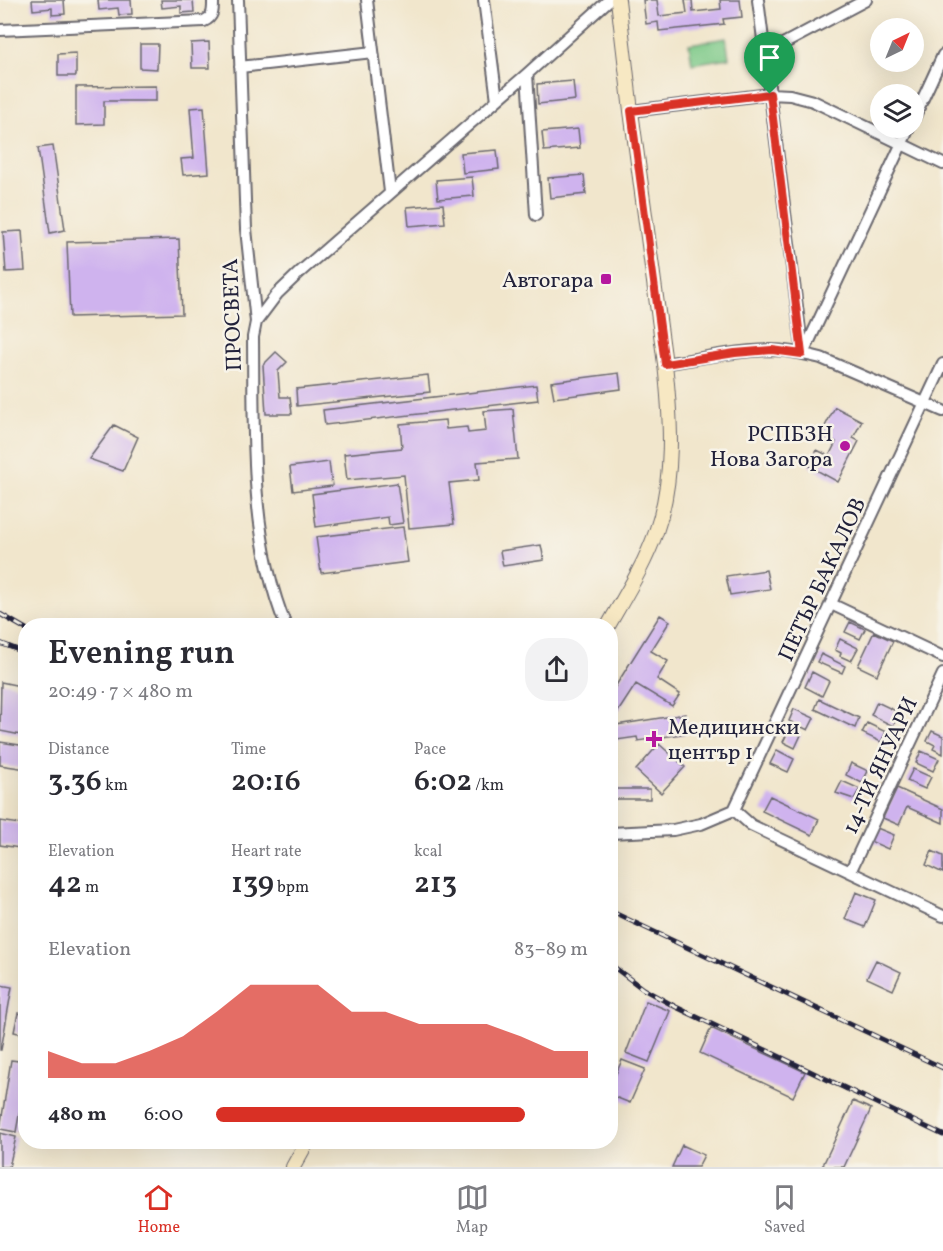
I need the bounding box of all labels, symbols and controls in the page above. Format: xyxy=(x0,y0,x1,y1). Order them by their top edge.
north arrow xyxy=(870,18,924,72)
map controls xyxy=(870,18,924,138)
pin xyxy=(744,32,795,94)
icon: arrive xyxy=(753,41,786,74)
button: layers xyxy=(870,84,924,138)
street label: ПРОСВЕТА xyxy=(216,258,251,372)
place label: Автогара xyxy=(502,266,594,297)
marker: Автогара xyxy=(599,272,613,286)
place label: РСПБЗН Нова Загора xyxy=(710,420,833,476)
marker: РСПБЗН Нова Загора xyxy=(838,439,852,453)
street label: ПЕТЪР БАКАЛОВ xyxy=(772,493,875,667)
text: Evening run xyxy=(48,632,235,678)
button: share xyxy=(525,638,588,701)
text: 20:49 · 7 × 480 m xyxy=(48,678,193,706)
street label: 14-ТИ ЯНУАРИ xyxy=(836,692,927,840)
place label: Медицински център 1 xyxy=(668,713,800,769)
marker: Медицински център 1 xyxy=(645,730,663,748)
text: Distance xyxy=(48,739,109,761)
text: Time xyxy=(231,739,266,761)
text: Pace xyxy=(414,739,446,761)
text: 3.36 xyxy=(48,761,102,803)
text: 20:16 xyxy=(231,761,301,803)
text: 6:02 xyxy=(414,761,472,803)
text: km xyxy=(102,775,128,797)
text: /km xyxy=(472,775,504,797)
text: Elevation xyxy=(48,841,115,863)
text: Heart rate xyxy=(231,841,302,863)
text: kcal xyxy=(414,841,442,863)
text: 42 xyxy=(48,863,82,905)
text: 139 xyxy=(231,863,274,905)
text: 213 xyxy=(414,863,457,905)
text: m xyxy=(82,877,99,899)
text: bpm xyxy=(274,877,309,899)
text: Elevation xyxy=(48,936,131,964)
text: 83–89 m xyxy=(514,936,588,964)
text: 480 m xyxy=(48,1101,107,1129)
text: 6:00 xyxy=(144,1101,183,1129)
tab: Home xyxy=(138,1181,180,1239)
tab: Map xyxy=(456,1181,489,1239)
tab: Saved xyxy=(764,1181,805,1239)

